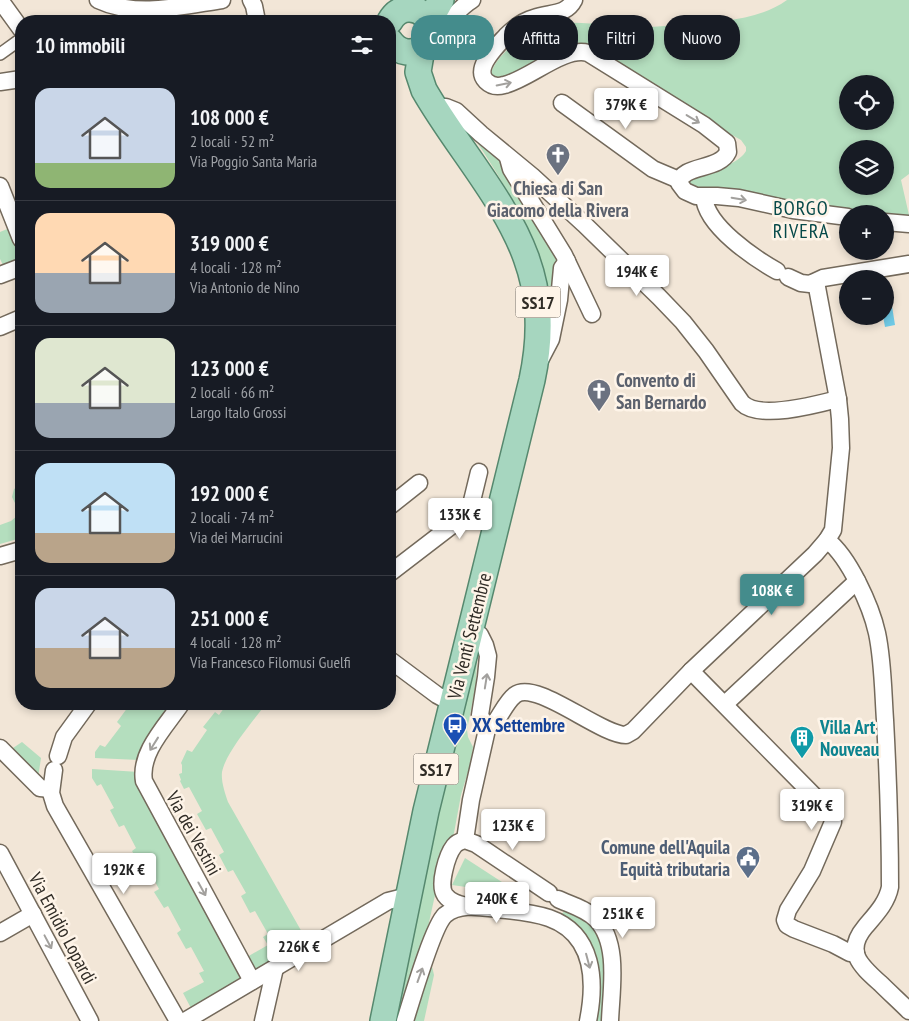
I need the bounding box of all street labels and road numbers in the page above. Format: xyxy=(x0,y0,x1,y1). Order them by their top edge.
road number: SS17 xyxy=(516,286,560,318)
street label: Via Venti Settembre xyxy=(441,570,496,703)
road number: SS17 xyxy=(414,754,458,784)
street label: Via dei Vestini xyxy=(161,786,227,879)
street label: Via Emidio Lopardi xyxy=(23,867,102,988)

